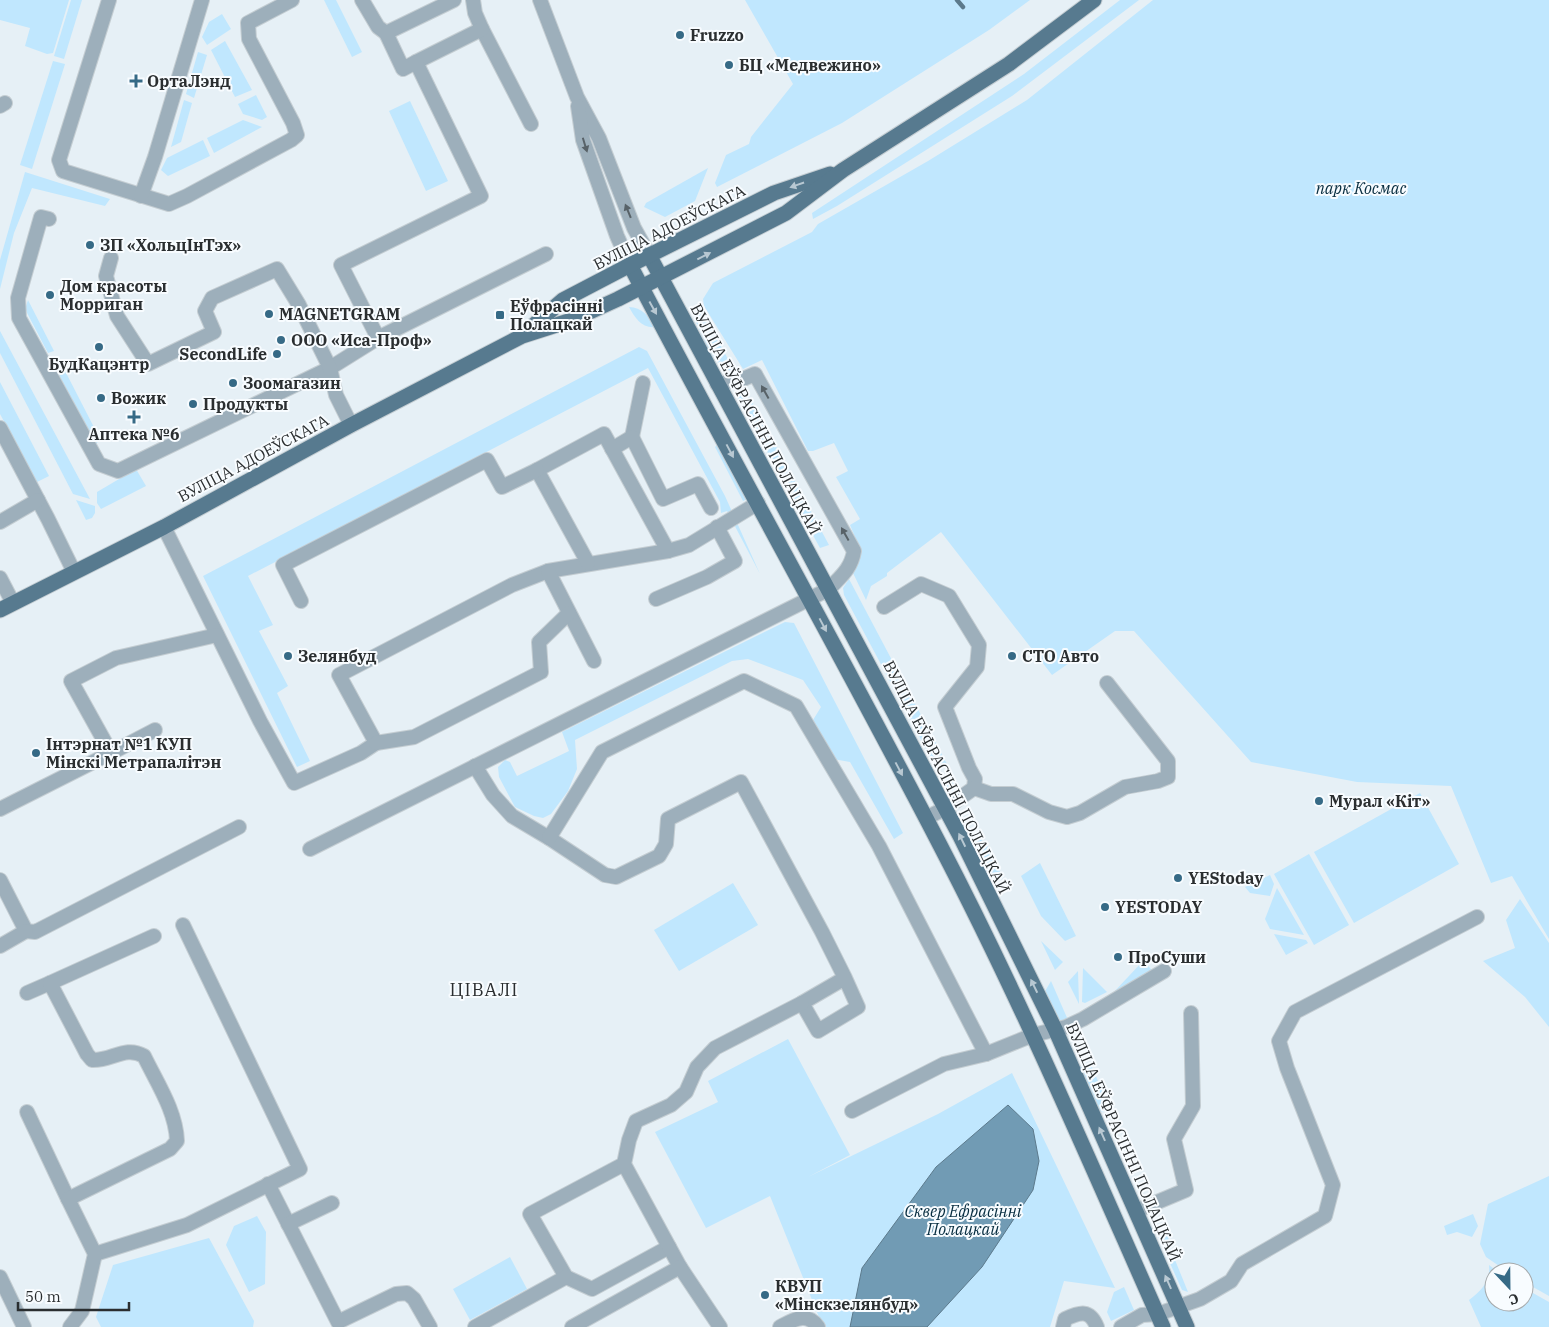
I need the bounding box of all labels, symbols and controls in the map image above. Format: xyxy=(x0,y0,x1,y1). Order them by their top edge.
place label: Fruzzo xyxy=(690,25,744,45)
marker: Fruzzo xyxy=(674,29,686,41)
place label: БЦ «Медвежино» xyxy=(739,55,881,75)
marker: БЦ «Медвежино» xyxy=(723,59,735,71)
place label: ОртаЛэнд xyxy=(147,71,231,91)
marker: ОртаЛэнд xyxy=(129,74,143,88)
one-way arrow xyxy=(581,138,589,153)
park label: парк Космас xyxy=(1316,178,1406,198)
street label: ВУЛІЦА АДОЕЎСКАГА xyxy=(590,180,748,274)
one-way arrow xyxy=(789,181,804,189)
one-way arrow xyxy=(624,204,631,219)
place label: ЗП «ХольцIнТэх» xyxy=(100,235,241,255)
marker: ЗП «ХольцIнТэх» xyxy=(84,239,96,251)
one-way arrow xyxy=(697,251,711,260)
place label: Дом красоты Морриган xyxy=(60,276,167,314)
marker: Дом красоты Морриган xyxy=(44,289,56,301)
place label: Еўфрасінні Полацкай xyxy=(510,296,603,334)
street label: ВУЛІЦА ЕЎФРАСІННІ ПОЛАЦКАЙ xyxy=(686,300,826,538)
one-way arrow xyxy=(649,301,657,315)
place label: MAGNETGRAM xyxy=(279,304,400,324)
marker: MAGNETGRAM xyxy=(263,308,275,320)
marker: Еўфрасінні Полацкай xyxy=(494,309,506,321)
place label: ООО «Иса-Проф» xyxy=(291,330,432,350)
marker: ООО «Иса-Проф» xyxy=(275,334,287,346)
marker: БудКацэнтр xyxy=(93,341,105,353)
place label: SecondLife xyxy=(179,344,267,364)
marker: SecondLife xyxy=(271,348,283,360)
place label: БудКацэнтр xyxy=(49,354,149,374)
place label: Зоомагазин xyxy=(243,373,341,393)
marker: Зоомагазин xyxy=(227,377,239,389)
one-way arrow xyxy=(761,386,770,399)
place label: Вожик xyxy=(111,388,166,408)
marker: Вожик xyxy=(95,392,107,404)
place label: Продукты xyxy=(203,394,288,414)
marker: Продукты xyxy=(187,398,199,410)
street label: ВУЛІЦА АДОЕЎСКАГА xyxy=(174,410,332,506)
marker: Аптека №6 xyxy=(128,411,140,423)
place label: Аптека №6 xyxy=(88,424,180,444)
one-way arrow xyxy=(726,444,734,458)
one-way arrow xyxy=(840,528,849,541)
one-way arrow xyxy=(819,618,827,632)
place label: Зелянбуд xyxy=(298,646,377,666)
place label: СТО Авто xyxy=(1022,646,1099,666)
marker: Зелянбуд xyxy=(282,650,294,662)
marker: СТО Авто xyxy=(1006,650,1018,662)
street label: ВУЛІЦА ЕЎФРАСІННІ ПОЛАЦКАЙ xyxy=(879,657,1015,897)
place label: Інтэрнат №1 КУП Мінскі Метрапалітэн xyxy=(46,734,221,772)
marker: Інтэрнат №1 КУП Мінскі Метрапалітэн xyxy=(30,747,42,759)
one-way arrow xyxy=(895,761,903,776)
place label: Мурал «Кіт» xyxy=(1329,791,1430,811)
marker: Мурал «Кіт» xyxy=(1313,795,1325,807)
one-way arrow xyxy=(958,833,966,848)
place label: YEStoday xyxy=(1188,868,1264,888)
marker: YEStoday xyxy=(1172,872,1184,884)
place label: YESTODAY xyxy=(1115,897,1202,917)
marker: YESTODAY xyxy=(1099,901,1111,913)
place label: ПроСуши xyxy=(1128,947,1206,967)
marker: ПроСуши xyxy=(1112,951,1124,963)
district label: ЦІВАЛІ xyxy=(449,978,519,1001)
one-way arrow xyxy=(1030,979,1038,993)
street label: ВУЛІЦА ЕЎФРАСІННІ ПОЛАЦКАЙ xyxy=(1062,1020,1186,1264)
one-way arrow xyxy=(1097,1127,1105,1141)
park label: Сквер Ефрасінні Полацкай xyxy=(904,1201,1022,1239)
north arrow xyxy=(1484,1262,1534,1312)
one-way arrow xyxy=(1163,1275,1171,1289)
place label: КВУП «Мінскзелянбуд» xyxy=(775,1276,918,1314)
scale bar xyxy=(18,1280,129,1312)
text: 50 m xyxy=(25,1287,61,1306)
marker: КВУП «Мінскзелянбуд» xyxy=(759,1289,771,1301)
text: С xyxy=(1506,1289,1522,1309)

